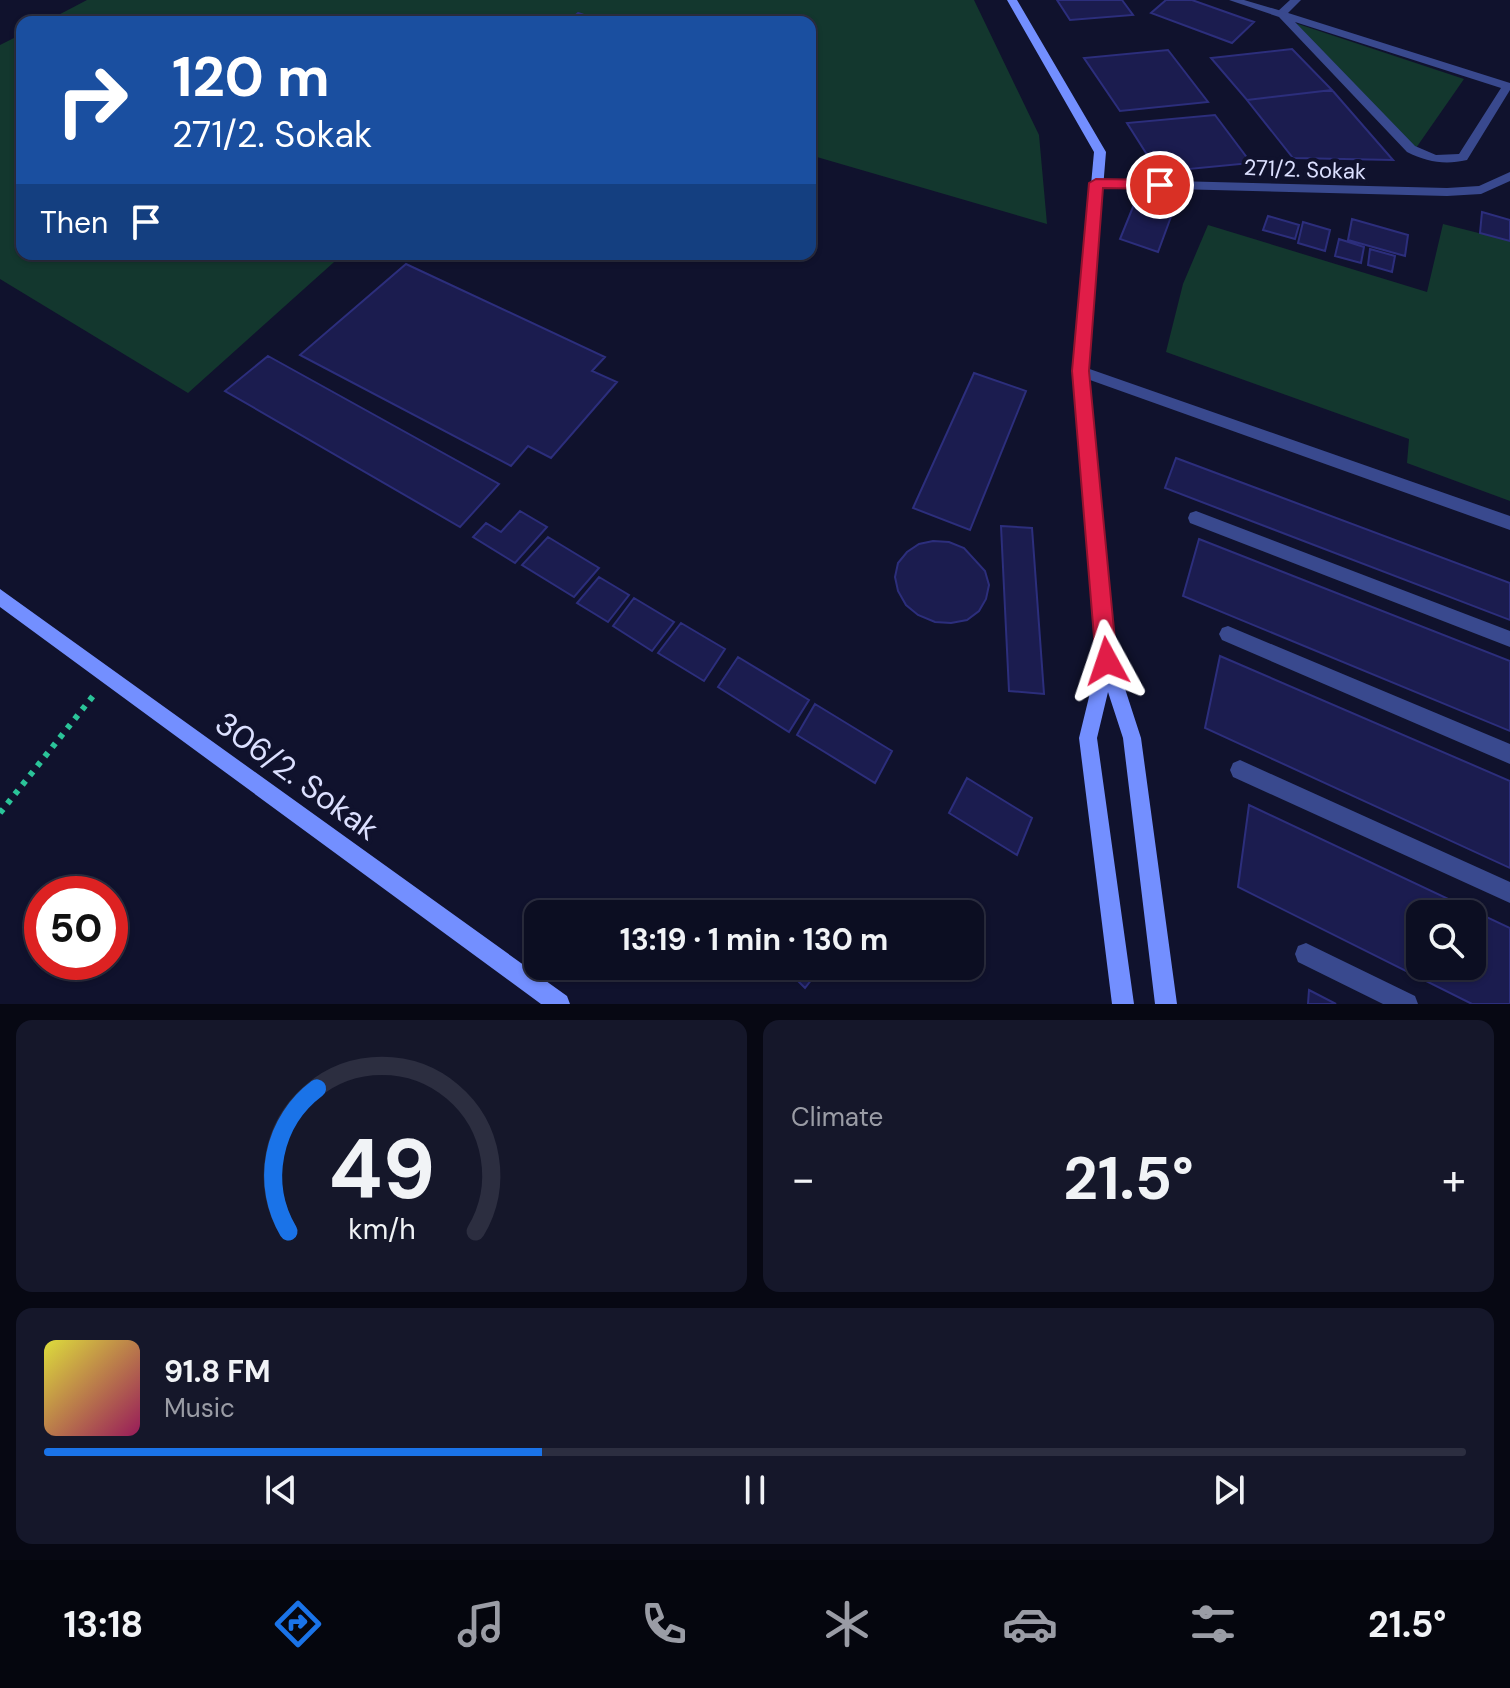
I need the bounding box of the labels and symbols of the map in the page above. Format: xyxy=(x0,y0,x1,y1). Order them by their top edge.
pin xyxy=(1126,151,1194,219)
street label: 271/2. Sokak xyxy=(1243,153,1367,186)
position arrow xyxy=(1065,619,1149,703)
street label: 306/2. Sokak xyxy=(207,702,387,850)
speed limit sign: 50 xyxy=(24,876,128,980)

